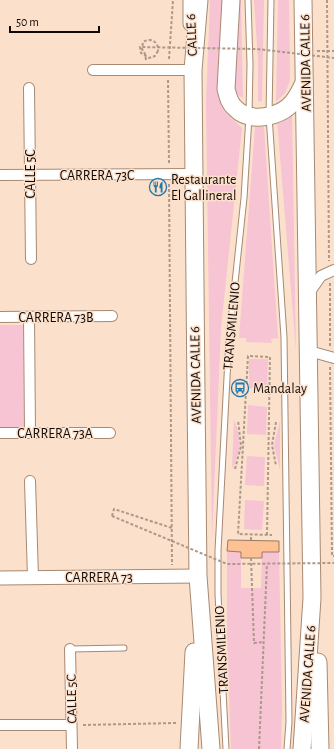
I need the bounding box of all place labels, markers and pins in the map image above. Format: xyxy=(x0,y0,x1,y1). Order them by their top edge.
place label: Restaurante El Gallineral xyxy=(171,173,237,203)
restaurant icon: Restaurante El Gallineral xyxy=(148,177,168,197)
bus stop icon: Mandalay xyxy=(230,378,250,398)
place label: Mandalay xyxy=(253,382,307,396)

